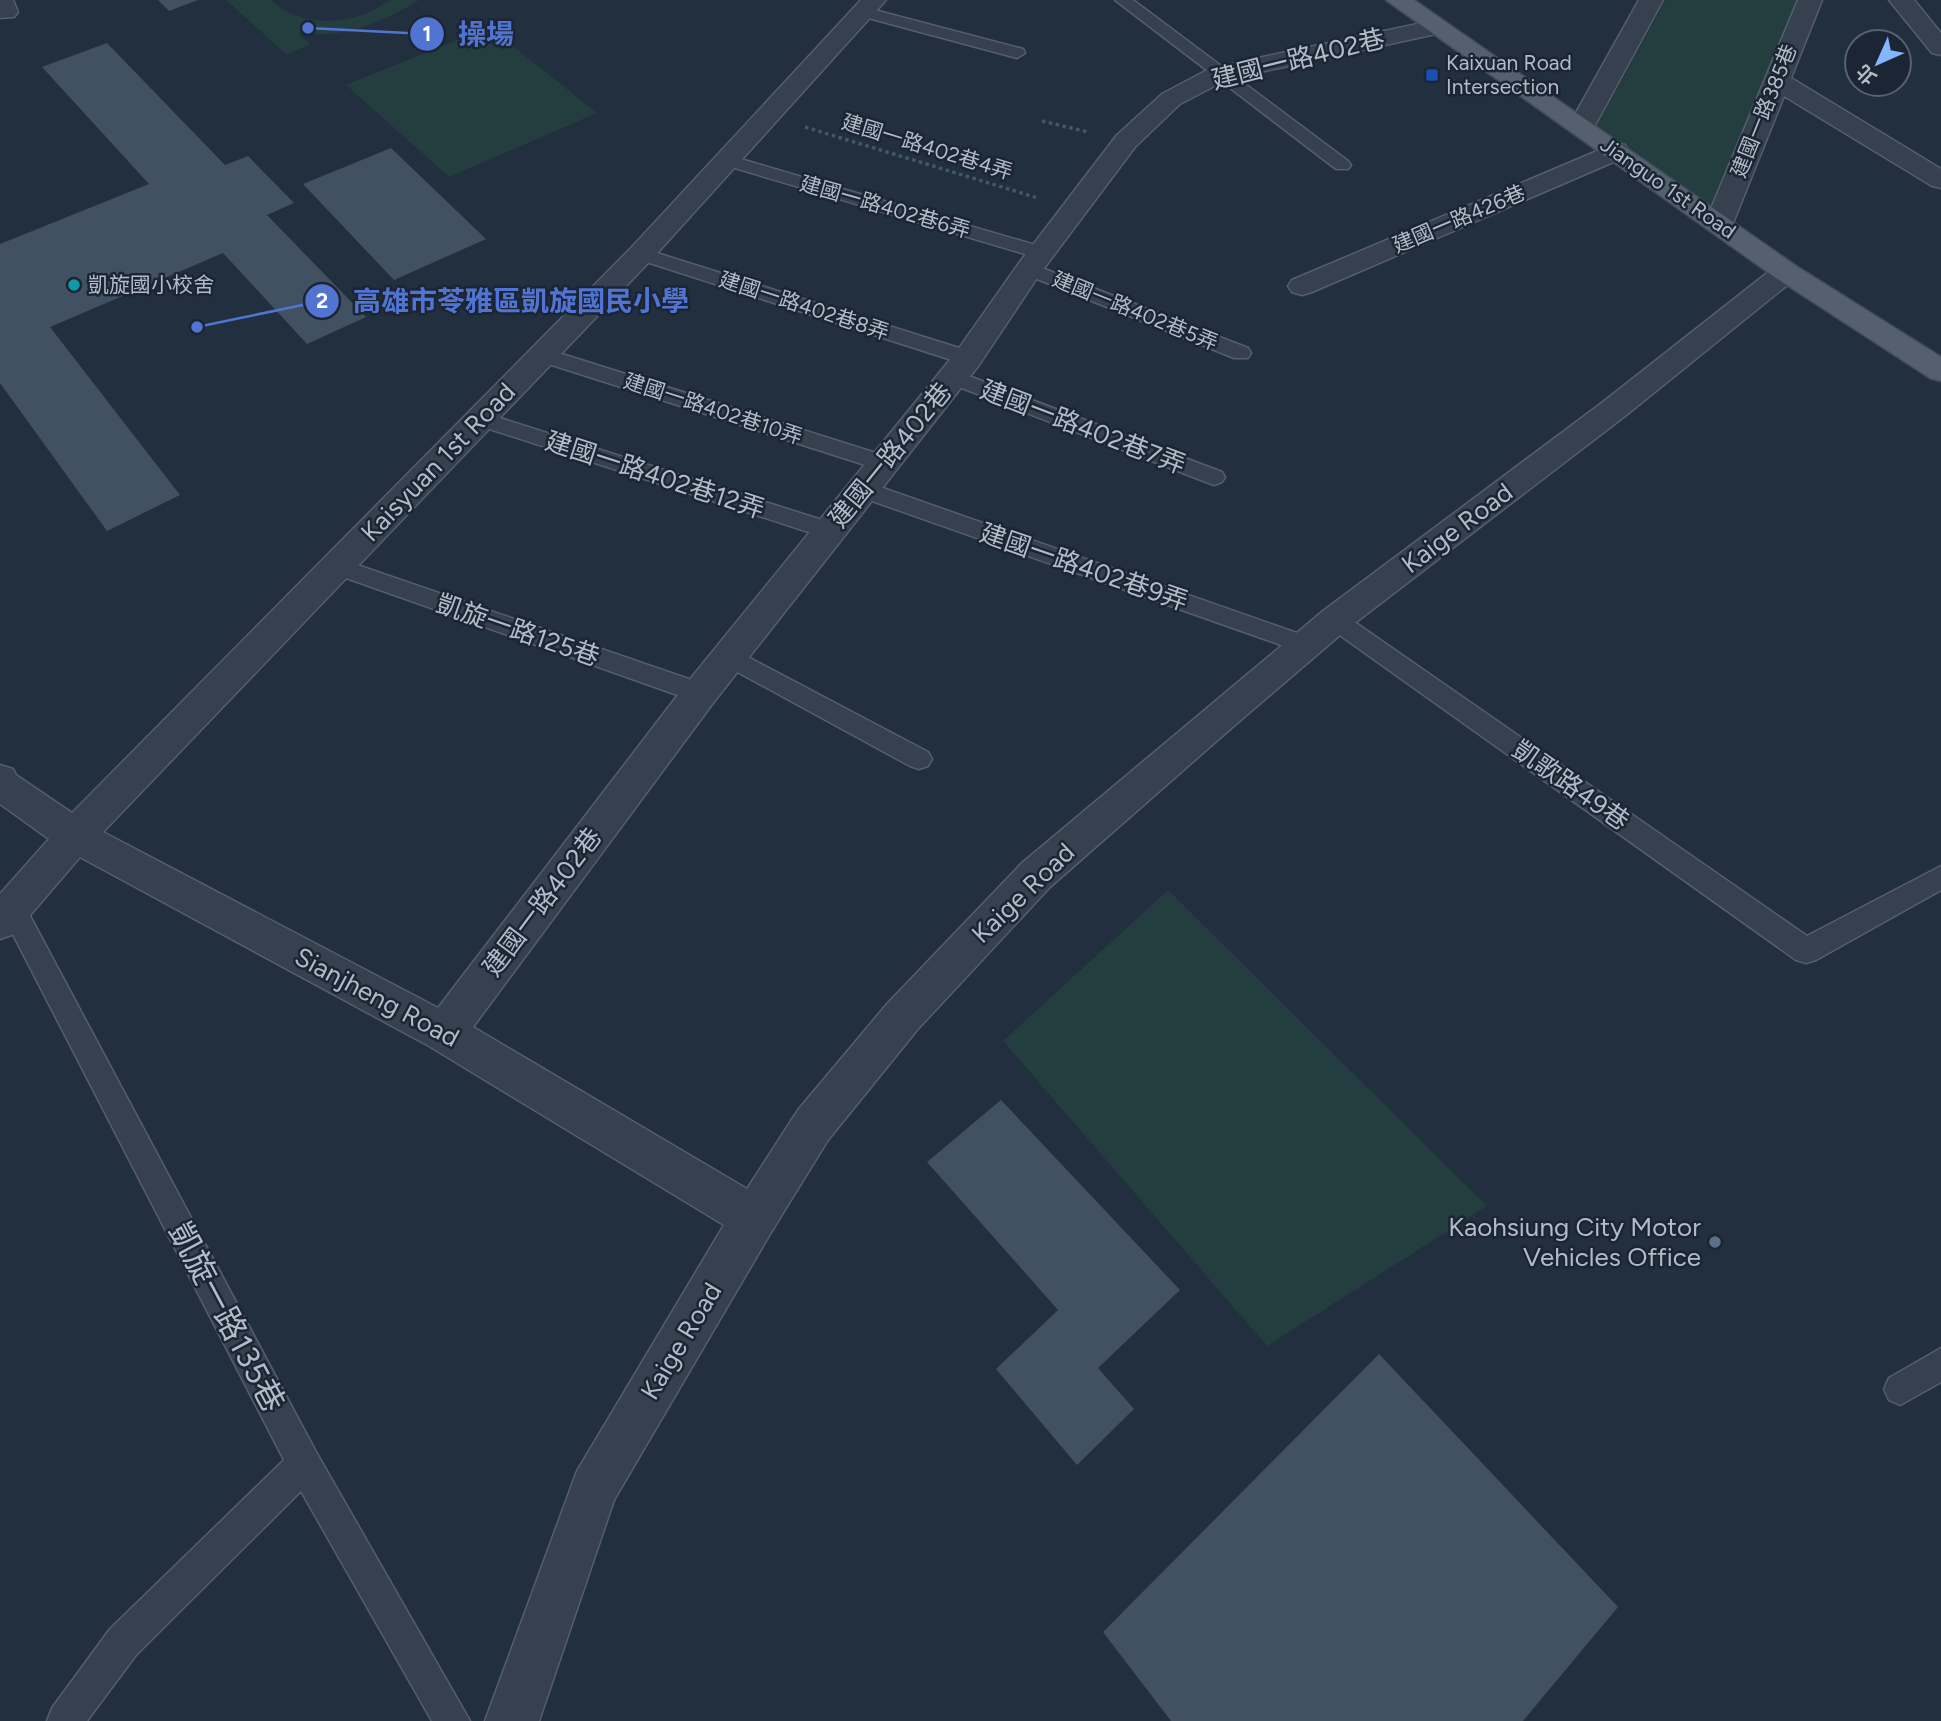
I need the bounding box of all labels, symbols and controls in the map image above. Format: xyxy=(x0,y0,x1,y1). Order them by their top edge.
callout: 操場 xyxy=(409,9,528,58)
text: 操場 xyxy=(458,17,514,51)
text: 1 xyxy=(423,21,431,46)
street label: 建國一路402巷 xyxy=(1208,22,1388,96)
north arrow xyxy=(1843,28,1913,98)
street label: 建國一路385巷 xyxy=(1725,41,1802,181)
place label: Kaixuan Road Intersection xyxy=(1446,50,1572,99)
text: 北 xyxy=(1851,60,1881,90)
marker: Kaixuan Road Intersection xyxy=(1424,67,1440,83)
street label: 建國一路402巷4弄 xyxy=(839,109,1016,184)
street label: Jianguo 1st Road xyxy=(1596,132,1741,244)
street label: 建國一路402巷6弄 xyxy=(797,170,973,243)
street label: 建國一路426巷 xyxy=(1389,179,1529,258)
street label: 建國一路402巷8弄 xyxy=(716,266,892,345)
street label: 建國一路402巷5弄 xyxy=(1049,266,1222,355)
place label: 凱旋國小校舍 xyxy=(88,272,214,297)
marker: 凱旋國小校舍 xyxy=(66,277,82,293)
callout: 高雄市苓雅區凱旋國民小學 xyxy=(304,277,703,326)
text: 高雄市苓雅區凱旋國民小學 xyxy=(353,284,689,318)
text: 2 xyxy=(316,288,328,313)
street label: 建國一路402巷10弄 xyxy=(621,368,806,449)
street label: 建國一路402巷7弄 xyxy=(976,373,1190,481)
street label: Kaisyuan 1st Road xyxy=(354,376,522,548)
street label: 建國一路402巷 xyxy=(822,376,958,534)
street label: 建國一路402巷12弄 xyxy=(541,424,769,526)
street label: Kaige Road xyxy=(1395,476,1519,580)
street label: 建國一路402巷9弄 xyxy=(976,516,1192,618)
street label: 凱旋一路125巷 xyxy=(432,587,604,673)
street label: 凱歌路49巷 xyxy=(1507,733,1635,837)
street label: 建國一路402巷 xyxy=(476,822,608,982)
street label: Kaige Road xyxy=(965,836,1081,950)
street label: Sianjheng Road xyxy=(289,940,465,1054)
place label: Kaohsiung City Motor Vehicles Office xyxy=(1448,1211,1701,1273)
street label: 凱旋一路135巷 xyxy=(161,1216,293,1418)
marker: Kaohsiung City Motor Vehicles Office xyxy=(1707,1234,1723,1250)
street label: Kaige Road xyxy=(634,1277,728,1405)

